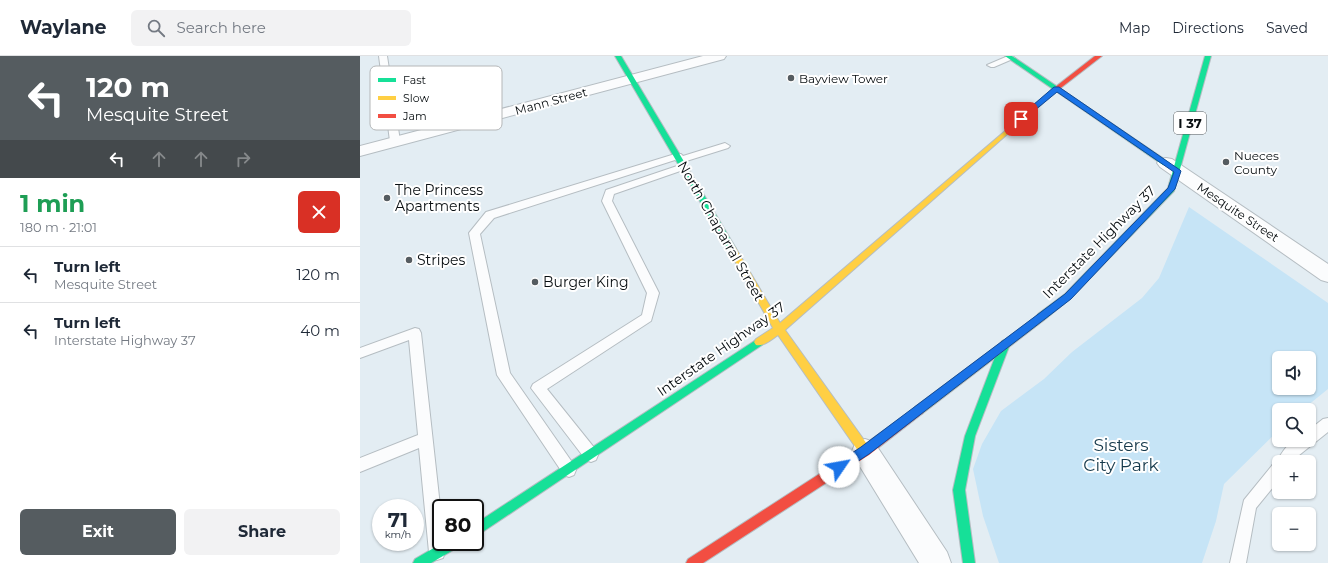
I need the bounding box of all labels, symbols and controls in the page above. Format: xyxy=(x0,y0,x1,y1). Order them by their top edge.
search box xyxy=(131,10,411,46)
text: Waylane xyxy=(20,16,107,39)
icon: search xyxy=(145,17,167,39)
text: Search here xyxy=(177,18,266,37)
text: Map xyxy=(1119,19,1150,37)
text: Directions xyxy=(1172,19,1244,37)
text: Saved xyxy=(1266,19,1308,37)
legend xyxy=(370,66,502,130)
text: 120 m xyxy=(86,70,170,104)
place label: Bayview Tower xyxy=(799,71,888,86)
icon: left xyxy=(20,72,72,124)
text: Fast xyxy=(403,73,427,87)
marker: Bayview Tower xyxy=(786,73,796,83)
street label: Mann Street xyxy=(513,84,589,118)
text: Slow xyxy=(403,91,429,105)
pin xyxy=(1004,102,1038,136)
text: Mesquite Street xyxy=(86,104,229,126)
icon: arrive xyxy=(1010,108,1032,130)
text: Jam xyxy=(402,109,427,123)
road number: I 37 xyxy=(1174,112,1206,134)
icon: left xyxy=(106,148,128,170)
icon: ahead xyxy=(148,148,170,170)
icon: ahead xyxy=(190,148,212,170)
icon: right xyxy=(232,148,254,170)
place label: Nueces County xyxy=(1234,148,1279,177)
marker: Nueces County xyxy=(1221,157,1231,167)
street label: North Chaparral Street xyxy=(674,158,769,304)
street label: Mesquite Street xyxy=(1194,179,1282,245)
place label: The Princess Apartments xyxy=(395,181,483,215)
street label: Interstate Highway 37 xyxy=(1039,182,1159,302)
text: 1 min xyxy=(20,189,85,218)
button: close xyxy=(298,191,340,233)
marker: The Princess Apartments xyxy=(382,193,392,203)
text: 180 m · 21:01 xyxy=(20,219,97,235)
place label: Stripes xyxy=(417,251,466,269)
marker: Stripes xyxy=(404,255,414,265)
text: Turn left xyxy=(54,257,121,276)
icon: left xyxy=(20,264,42,286)
text: 120 m xyxy=(296,265,340,284)
place label: Burger King xyxy=(543,273,629,291)
text: Mesquite Street xyxy=(54,276,157,292)
marker: Burger King xyxy=(530,277,540,287)
street label: Interstate Highway 37 xyxy=(653,298,789,400)
text: Turn left xyxy=(54,313,121,332)
icon: left xyxy=(20,320,42,342)
text: 40 m xyxy=(300,321,340,340)
text: Interstate Highway 37 xyxy=(54,332,196,348)
map controls xyxy=(1272,351,1316,551)
button: sound xyxy=(1272,351,1316,395)
button: search xyxy=(1272,403,1316,447)
park label: Sisters City Park xyxy=(1083,435,1159,475)
position arrow xyxy=(818,446,860,488)
button: + xyxy=(1272,455,1316,499)
speed limit sign: 80 xyxy=(432,499,484,551)
button: − xyxy=(1272,507,1316,551)
text: 71 xyxy=(388,508,408,532)
button: Exit xyxy=(20,509,176,555)
button: Share xyxy=(184,509,340,555)
text: km/h xyxy=(385,528,411,541)

